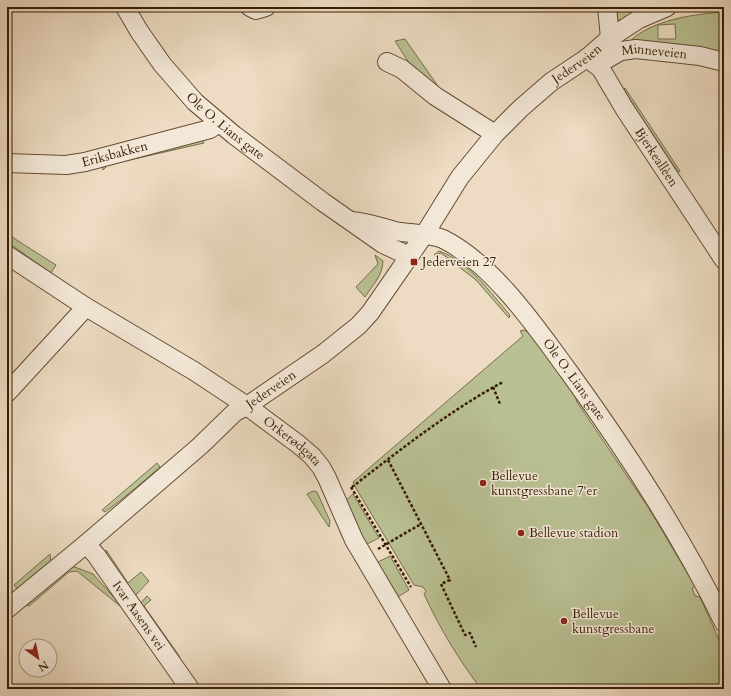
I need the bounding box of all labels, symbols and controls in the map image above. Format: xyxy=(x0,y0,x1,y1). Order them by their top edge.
street label: Jederveien xyxy=(547,40,606,89)
street label: Minneveien xyxy=(620,40,689,64)
street label: Ole O. Lians gate xyxy=(182,89,268,164)
street label: Bjerkeallèen xyxy=(630,124,683,191)
street label: Eriksbakken xyxy=(80,137,150,171)
place label: Jederveien 27 xyxy=(420,253,496,271)
marker: Jederveien 27 xyxy=(409,257,419,267)
street label: Ole O. Lians gate xyxy=(539,335,610,424)
street label: Jederveien xyxy=(241,366,300,414)
street label: Orkerødgata xyxy=(259,412,326,470)
place label: Bellevue kunstgressbane 7'er xyxy=(491,467,597,500)
marker: Bellevue kunstgressbane 7'er xyxy=(478,478,488,488)
place label: Bellevue stadion xyxy=(529,524,619,542)
marker: Bellevue stadion xyxy=(516,528,526,538)
street label: Ivar Aasens vei xyxy=(108,577,170,654)
place label: Bellevue kunstgressbane xyxy=(572,605,655,638)
marker: Bellevue kunstgressbane xyxy=(559,616,569,626)
north arrow xyxy=(18,638,58,678)
text: N xyxy=(35,657,51,675)

